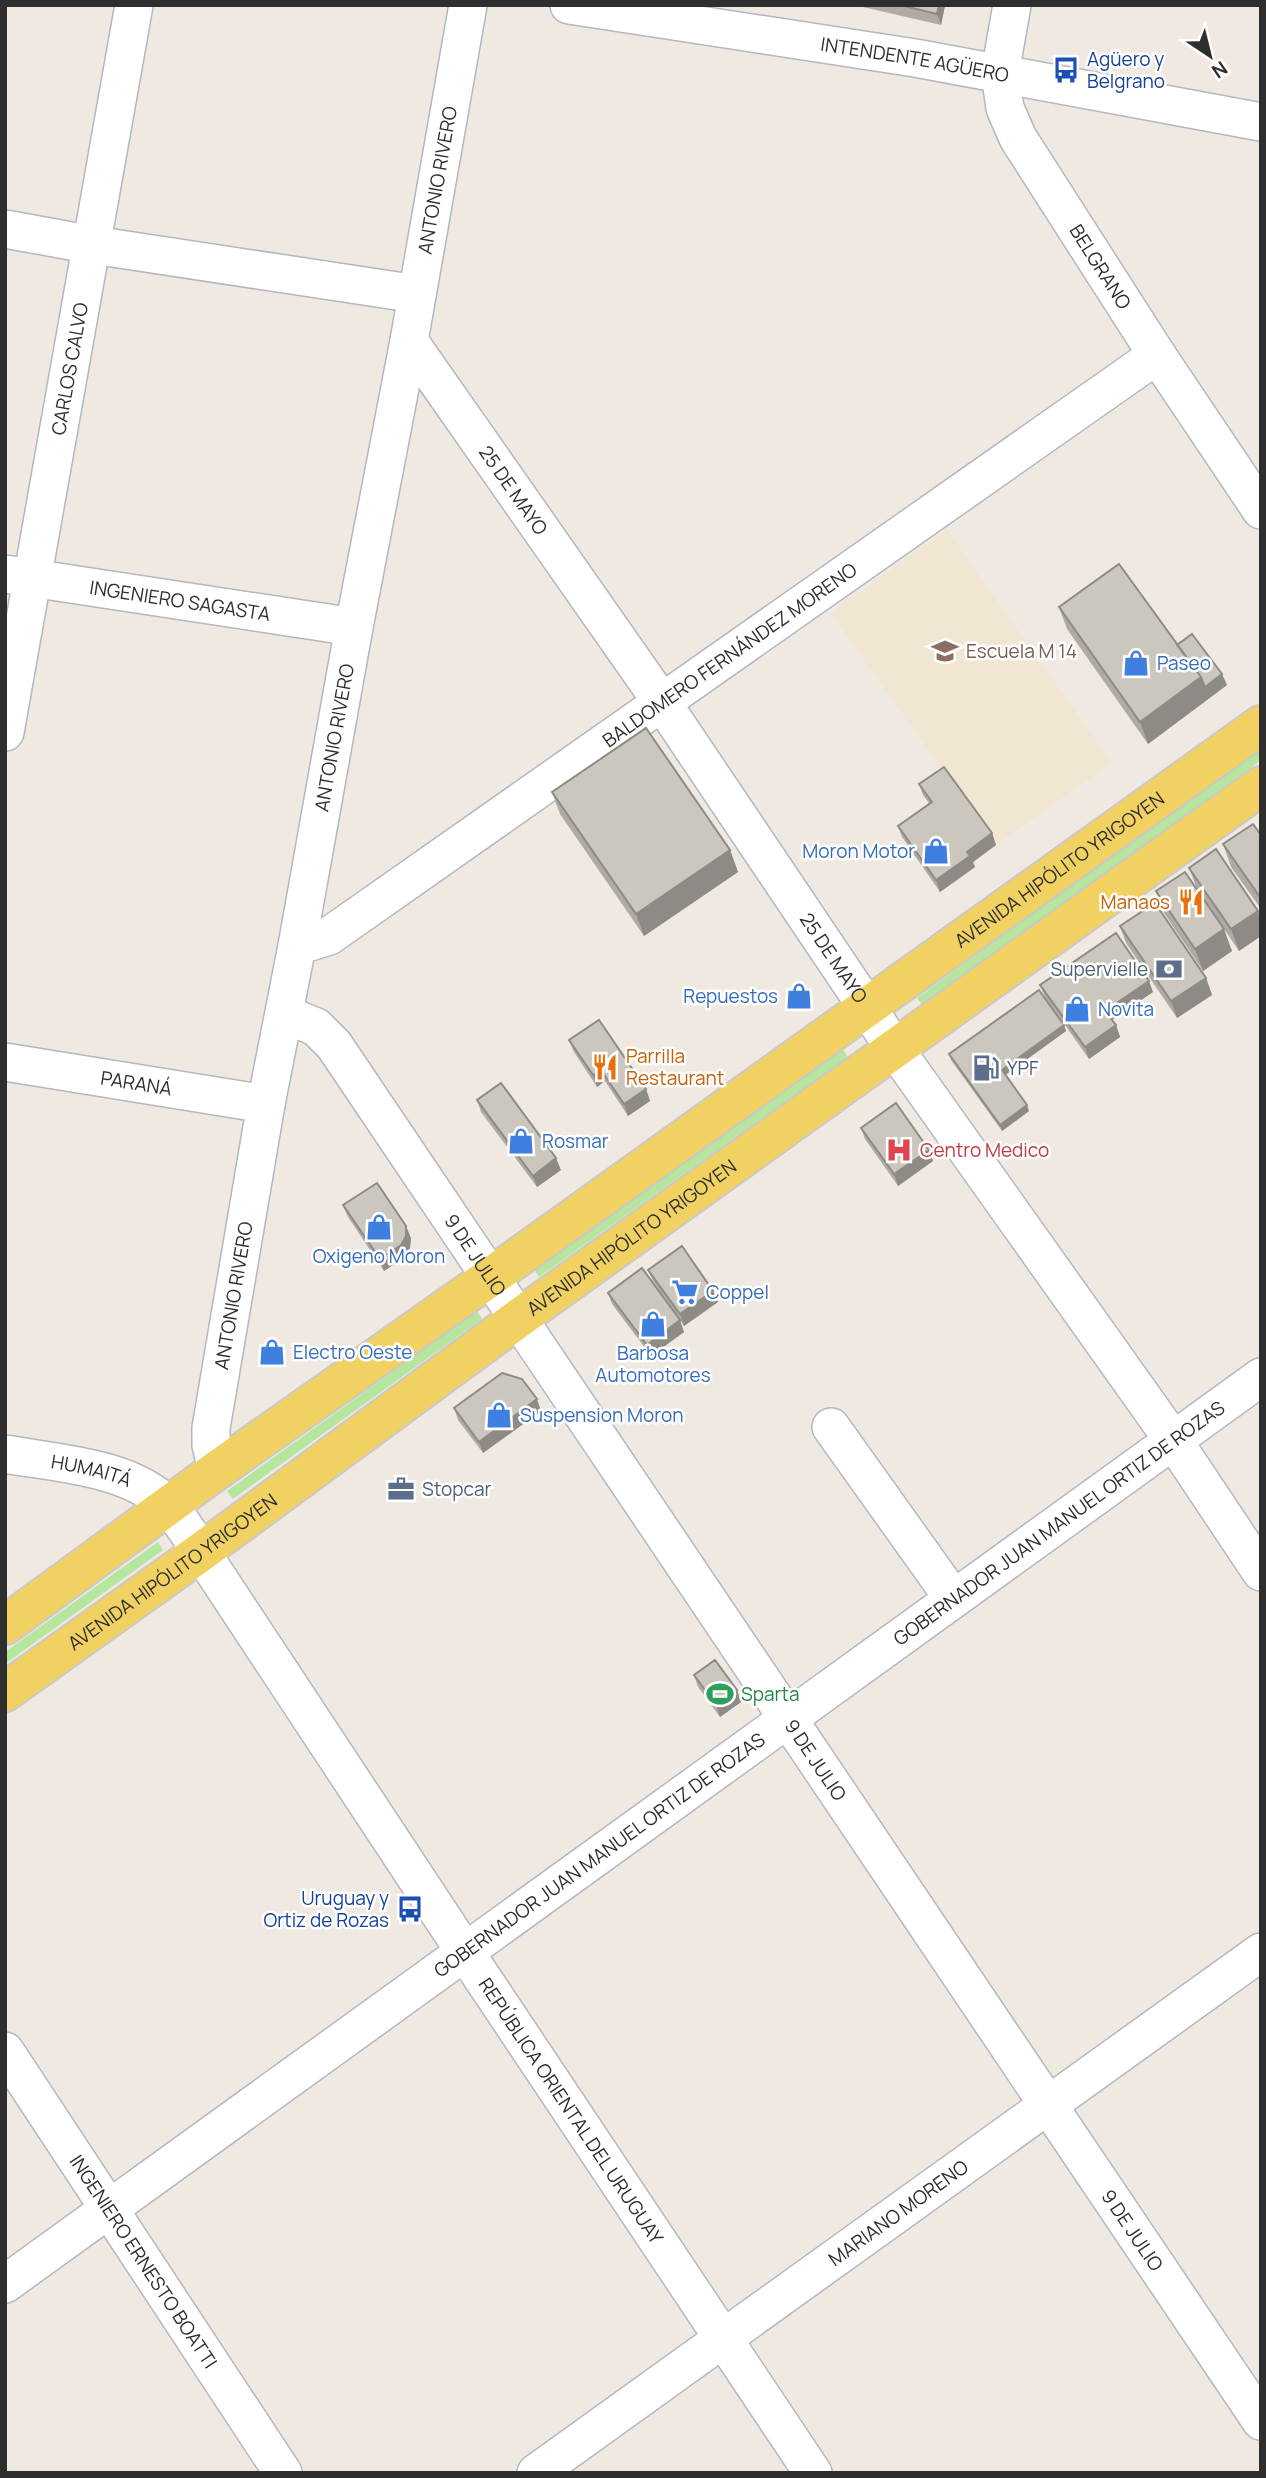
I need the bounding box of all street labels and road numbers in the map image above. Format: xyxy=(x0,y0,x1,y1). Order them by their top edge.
street label: INTENDENTE AGÜERO xyxy=(819,31,1011,88)
street label: ANTONIO RIVERO xyxy=(412,104,463,256)
street label: BELGRANO xyxy=(1064,219,1137,314)
street label: CARLOS CALVO xyxy=(45,300,94,437)
street label: 25 DE MAYO xyxy=(473,440,554,540)
street label: BALDOMERO FERNÁNDEZ MORENO xyxy=(597,556,862,753)
street label: INGENIERO SAGASTA xyxy=(88,574,272,627)
street label: ANTONIO RIVERO xyxy=(308,661,360,814)
street label: AVENIDA HIPÓLITO YRIGOYEN xyxy=(949,785,1169,954)
street label: 25 DE MAYO xyxy=(794,908,874,1008)
street label: PARANÁ xyxy=(99,1065,174,1102)
street label: AVENIDA HIPÓLITO YRIGOYEN xyxy=(521,1153,742,1322)
street label: 9 DE JULIO xyxy=(439,1209,512,1301)
street label: ANTONIO RIVERO xyxy=(208,1219,259,1372)
street label: GOBERNADOR JUAN MANUEL ORTIZ DE ROZAS xyxy=(888,1394,1230,1651)
street label: HUMAITÁ xyxy=(49,1448,136,1493)
street label: AVENIDA HIPÓLITO YRIGOYEN xyxy=(62,1487,282,1656)
street label: 9 DE JULIO xyxy=(779,1714,853,1806)
street label: GOBERNADOR JUAN MANUEL ORTIZ DE ROZAS xyxy=(428,1726,770,1983)
street label: REPÚBLICA ORIENTAL DEL URUGUAY xyxy=(473,1973,669,2249)
street label: INGENIERO ERNESTO BOATTI xyxy=(64,2150,223,2373)
street label: MARIANO MORENO xyxy=(823,2153,974,2272)
street label: 9 DE JULIO xyxy=(1096,2184,1169,2276)

